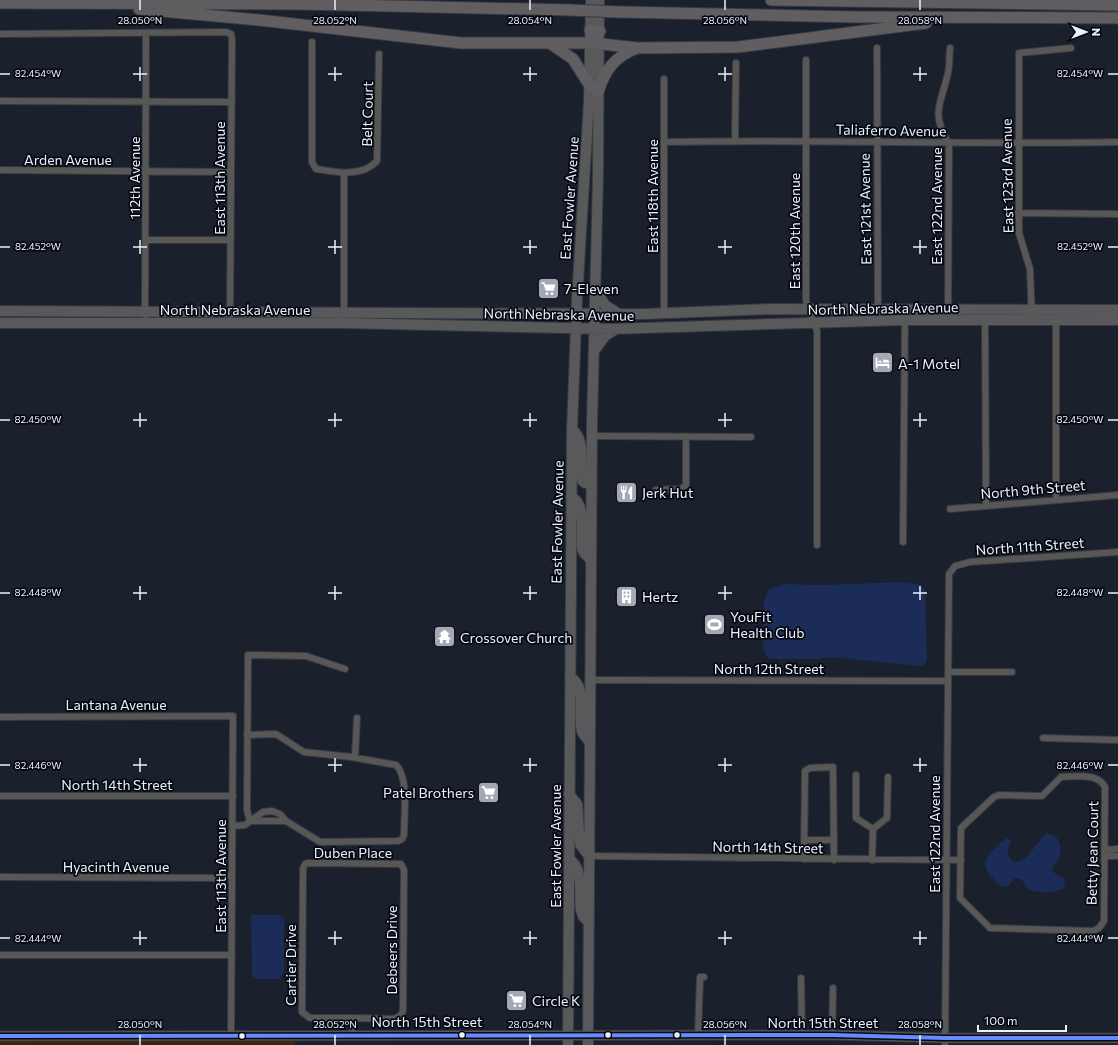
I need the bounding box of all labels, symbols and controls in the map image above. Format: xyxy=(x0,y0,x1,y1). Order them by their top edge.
north arrow xyxy=(1066,12,1106,52)
text: 28.050°N xyxy=(118,14,162,26)
text: 28.052°N xyxy=(313,14,357,26)
text: 28.054°N xyxy=(508,14,552,26)
text: 28.056°N xyxy=(703,14,747,26)
text: 28.058°N xyxy=(898,14,942,26)
text: N xyxy=(1090,28,1103,36)
text: 82.454°W xyxy=(15,67,61,79)
text: 82.454°W xyxy=(1057,67,1103,79)
street label: Belt Court xyxy=(358,81,376,147)
street label: East 123rd Avenue xyxy=(997,118,1017,234)
street label: East 113th Avenue xyxy=(211,121,228,235)
street label: Taliaferro Avenue xyxy=(835,121,947,139)
street label: East Fowler Avenue xyxy=(556,136,582,260)
street label: 112th Avenue xyxy=(126,137,143,219)
street label: East 118th Avenue xyxy=(644,139,661,253)
street label: East 122nd Avenue xyxy=(928,147,945,265)
street label: Arden Avenue xyxy=(24,151,112,168)
street label: East 121st Avenue xyxy=(856,153,874,265)
street label: East 120th Avenue xyxy=(786,173,803,289)
text: 82.452°W xyxy=(15,240,61,252)
text: 82.452°W xyxy=(1057,240,1103,252)
supermarket icon: 7-Eleven xyxy=(536,275,562,301)
place label: 7-Eleven xyxy=(564,280,619,297)
street label: North Nebraska Avenue xyxy=(808,298,958,318)
street label: North Nebraska Avenue xyxy=(160,301,310,318)
street label: North Nebraska Avenue xyxy=(484,304,634,324)
hotel icon: A-1 Motel xyxy=(869,350,895,376)
place label: A-1 Motel xyxy=(898,355,960,372)
text: 82.450°W xyxy=(15,413,61,425)
text: 82.450°W xyxy=(1057,413,1103,425)
street label: East Fowler Avenue xyxy=(547,460,567,584)
street label: North 9th Street xyxy=(980,476,1087,502)
restaurant icon: Jerk Hut xyxy=(613,479,639,505)
place label: Jerk Hut xyxy=(642,484,694,501)
street label: North 11th Street xyxy=(975,534,1085,558)
building icon: Hertz xyxy=(614,583,640,609)
text: 82.448°W xyxy=(15,586,61,598)
text: 82.448°W xyxy=(1057,586,1103,598)
place label: Hertz xyxy=(642,588,678,605)
place label: YouFit Health Club xyxy=(730,608,804,641)
sports icon: YouFit Health Club xyxy=(702,611,728,637)
temple icon: Crossover Church xyxy=(432,624,458,650)
place label: Crossover Church xyxy=(460,629,572,646)
street label: North 12th Street xyxy=(714,660,825,677)
street label: Lantana Avenue xyxy=(65,696,167,713)
text: 82.446°W xyxy=(15,759,61,771)
text: 82.446°W xyxy=(1057,759,1103,771)
street label: East 122nd Avenue xyxy=(926,775,943,893)
street label: North 14th Street xyxy=(61,776,173,793)
supermarket icon: Patel Brothers xyxy=(476,779,502,805)
place label: Patel Brothers xyxy=(383,784,474,801)
street label: East Fowler Avenue xyxy=(547,784,564,908)
street label: Betty Jean Court xyxy=(1083,800,1101,905)
street label: East 113th Avenue xyxy=(212,819,229,933)
street label: North 14th Street xyxy=(712,838,824,856)
street label: Duben Place xyxy=(314,844,392,861)
street label: Hyacinth Avenue xyxy=(63,858,169,875)
street label: Debeers Drive xyxy=(383,906,400,994)
street label: Cartier Drive xyxy=(282,924,299,1006)
text: 82.444°W xyxy=(15,932,61,944)
text: 82.444°W xyxy=(1057,932,1103,944)
supermarket icon: Circle K xyxy=(503,987,529,1013)
place label: Circle K xyxy=(532,992,580,1009)
scale bar xyxy=(978,1007,1066,1033)
street label: North 15th Street xyxy=(372,1013,483,1030)
text: 100 m xyxy=(984,1013,1018,1027)
street label: North 15th Street xyxy=(768,1014,879,1031)
text: 28.050°N xyxy=(118,1018,162,1030)
text: 28.052°N xyxy=(313,1018,357,1030)
text: 28.054°N xyxy=(508,1018,552,1030)
text: 28.056°N xyxy=(703,1018,747,1030)
text: 28.058°N xyxy=(898,1018,942,1030)
unlabelled marker xyxy=(457,1030,467,1040)
unlabelled marker xyxy=(603,1030,613,1040)
unlabelled marker xyxy=(672,1030,682,1040)
unlabelled marker xyxy=(237,1031,247,1041)

